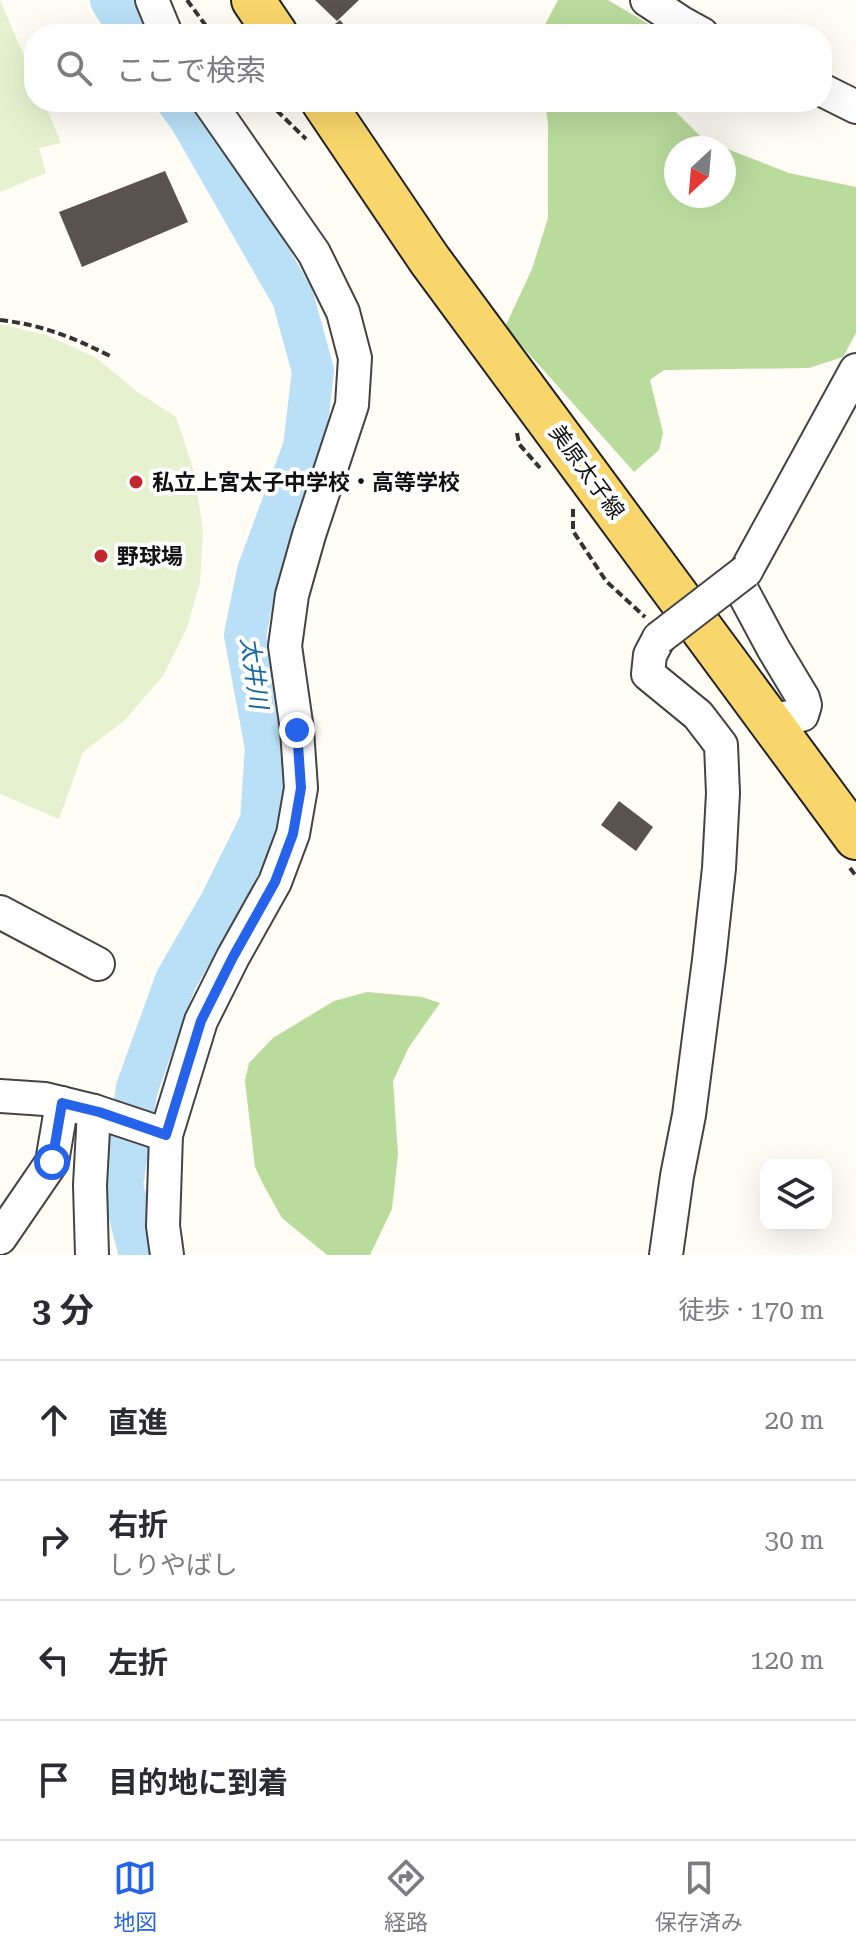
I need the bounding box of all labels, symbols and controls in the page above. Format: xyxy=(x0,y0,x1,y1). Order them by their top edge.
search box xyxy=(24,24,832,112)
icon: search xyxy=(52,46,96,90)
text: ここで検索 xyxy=(116,53,266,88)
north arrow xyxy=(664,136,736,208)
street label: 美原太子線 xyxy=(545,420,629,524)
place label: 私立上宮太子中学校・高等学校 xyxy=(152,470,460,495)
marker: 私立上宮太子中学校・高等学校 xyxy=(127,473,145,491)
place label: 野球場 xyxy=(117,544,183,569)
marker: 野球場 xyxy=(92,547,110,565)
water label: 太井川 xyxy=(235,635,273,714)
route end xyxy=(279,712,315,748)
route start xyxy=(34,1144,70,1180)
map controls xyxy=(760,1159,832,1231)
button: layers xyxy=(760,1159,832,1231)
text: 3 分 xyxy=(32,1290,94,1330)
text: 徒歩 · 170 m xyxy=(678,1295,824,1325)
icon: ahead xyxy=(32,1398,76,1442)
text: 直進 xyxy=(108,1405,168,1440)
text: 20 m xyxy=(765,1405,824,1435)
text: 右折 xyxy=(108,1507,168,1542)
icon: right xyxy=(32,1518,76,1562)
text: 30 m xyxy=(765,1525,824,1555)
text: しりやばし xyxy=(108,1550,238,1580)
icon: left xyxy=(32,1638,76,1682)
text: 左折 xyxy=(108,1645,168,1680)
text: 120 m xyxy=(750,1645,824,1675)
icon: arrive xyxy=(32,1758,76,1802)
text: 目的地に到着 xyxy=(108,1765,288,1800)
tab: 地図 xyxy=(113,1856,157,1936)
tab: 経路 xyxy=(384,1856,428,1936)
tab: 保存済み xyxy=(655,1856,743,1936)

